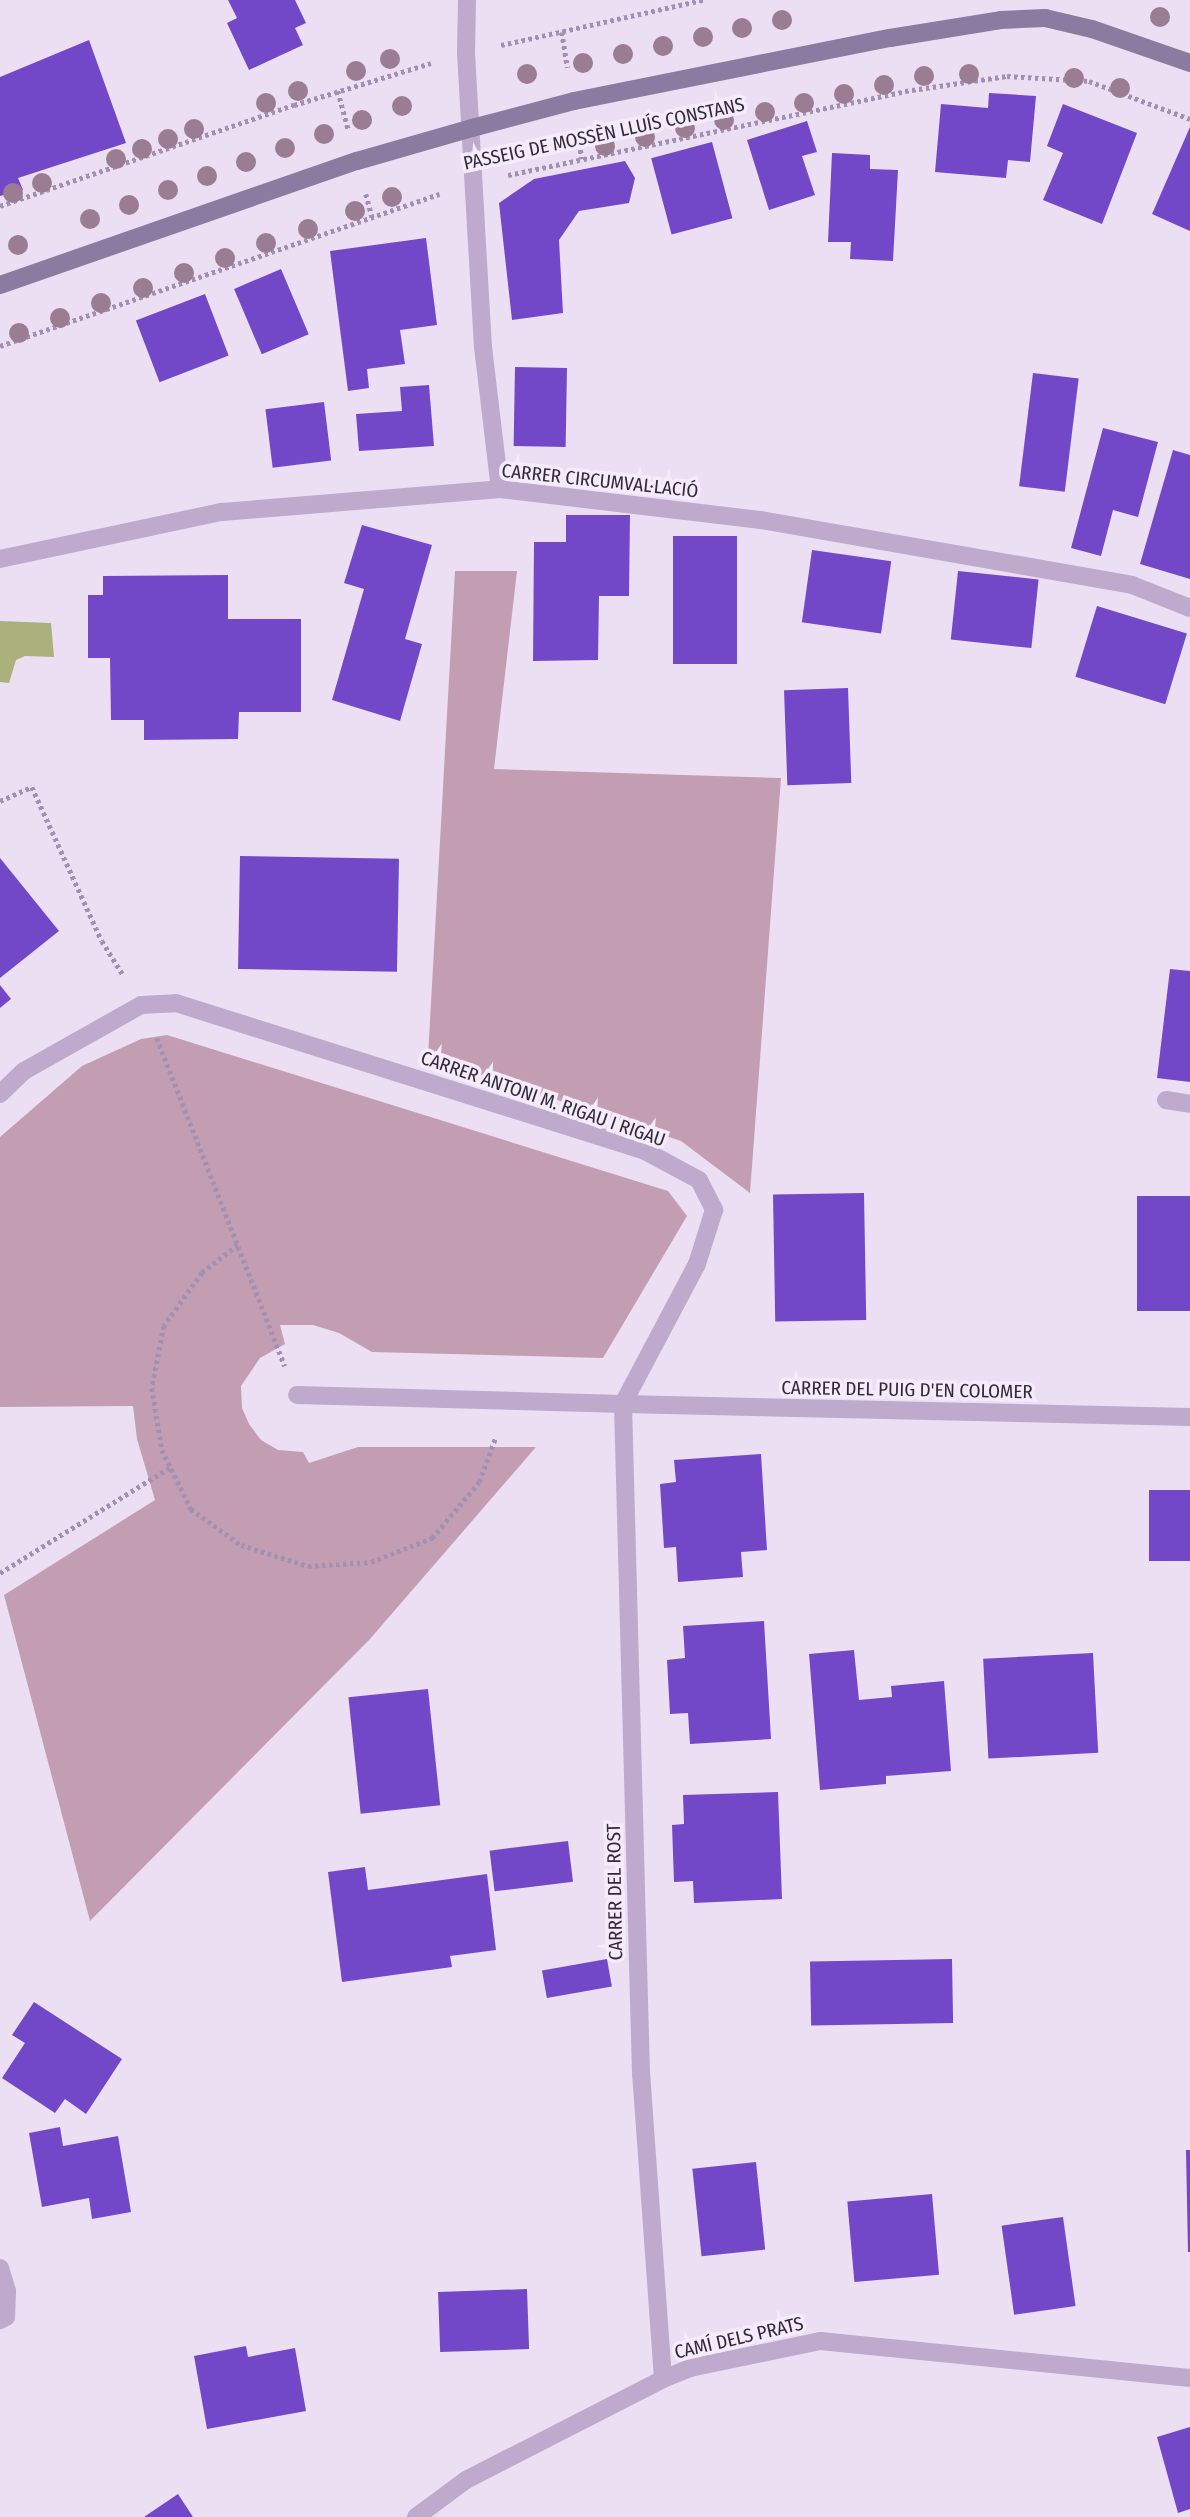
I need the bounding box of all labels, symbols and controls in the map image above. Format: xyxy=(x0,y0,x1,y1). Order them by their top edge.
street label: PASSEIG DE MOSSÈN LLUÍS CONSTANS xyxy=(461,93,747,175)
street label: CARRER CIRCUMVAL·LACIÓ xyxy=(501,459,699,503)
street label: CARRER ANTONI M. RIGAU I RIGAU xyxy=(418,1046,668,1152)
street label: CARRER DEL PUIG D'EN COLOMER xyxy=(781,1376,1033,1404)
street label: CARRER DEL ROST xyxy=(602,1823,628,1961)
street label: CAMÍ DELS PRATS xyxy=(672,2312,806,2364)

